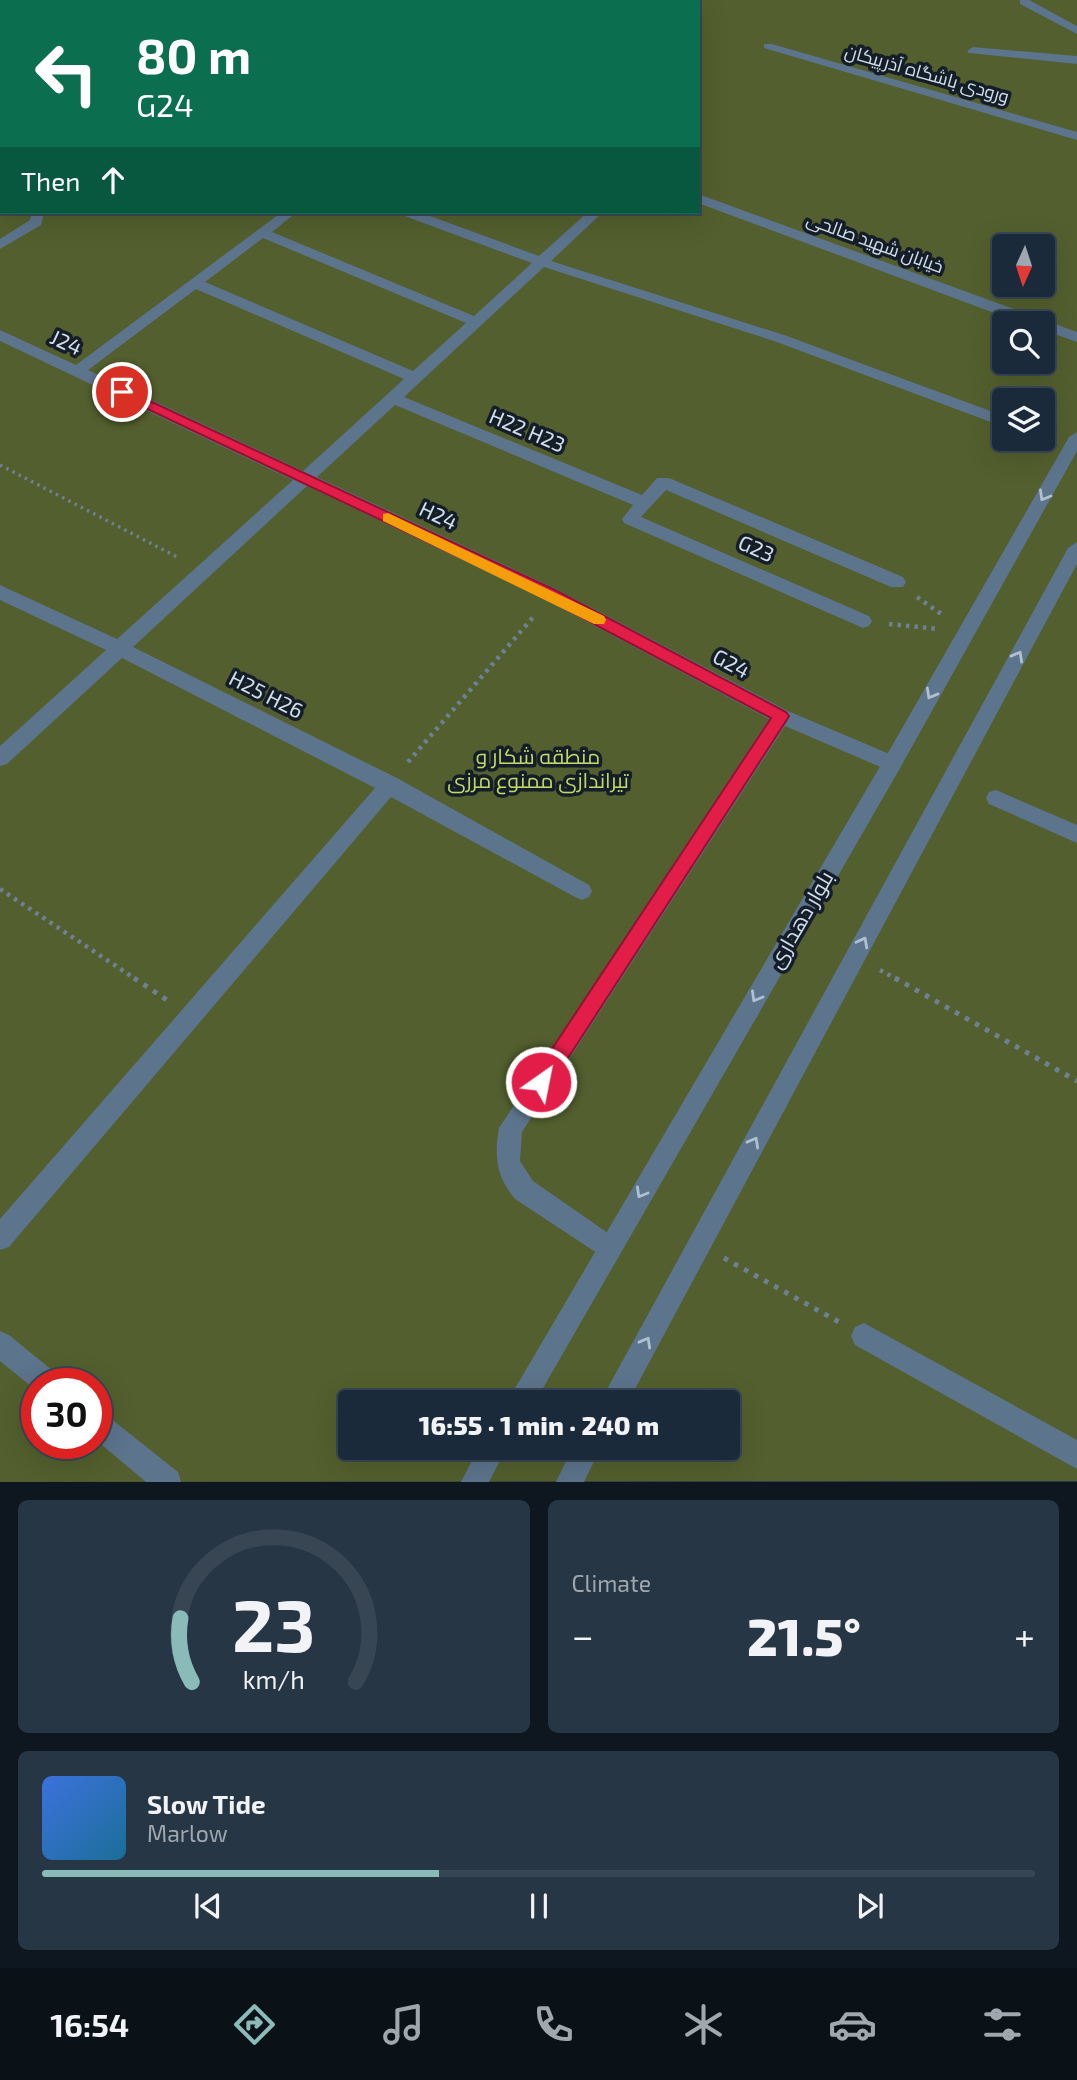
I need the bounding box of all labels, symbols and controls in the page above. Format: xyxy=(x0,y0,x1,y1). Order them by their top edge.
text: 80 m xyxy=(136,25,251,84)
icon: left xyxy=(21,28,112,119)
street label: ورودی باشگاه آذرپیکان xyxy=(842,39,1012,109)
text: G24 xyxy=(136,85,194,123)
icon: ahead xyxy=(94,161,132,199)
text: Then xyxy=(21,165,80,196)
street label: خیابان شهید صالحی xyxy=(803,207,947,278)
north arrow xyxy=(992,234,1055,298)
map controls xyxy=(992,234,1055,451)
button: search xyxy=(992,311,1055,374)
street label: J24 xyxy=(47,324,86,360)
pin xyxy=(92,362,152,422)
icon: arrive xyxy=(103,373,141,411)
button: layers xyxy=(992,388,1055,451)
street label: H22 H23 xyxy=(486,403,569,457)
one-way arrow xyxy=(1039,489,1052,502)
street label: H24 xyxy=(416,495,461,534)
street label: G23 xyxy=(735,529,778,567)
street label: G24 xyxy=(709,643,754,683)
one-way arrow xyxy=(1010,651,1023,663)
street label: H25 H26 xyxy=(226,664,308,723)
one-way arrow xyxy=(926,687,939,699)
park label: منطقه شکار و تیراندازی ممنوع مرزی xyxy=(447,743,629,795)
street label: بلوار دهداری xyxy=(762,866,839,973)
one-way arrow xyxy=(855,937,868,949)
one-way arrow xyxy=(751,989,764,1002)
position arrow xyxy=(504,1045,578,1119)
one-way arrow xyxy=(746,1137,759,1149)
one-way arrow xyxy=(636,1186,649,1199)
one-way arrow xyxy=(637,1337,651,1349)
speed limit sign: 30 xyxy=(21,1368,112,1459)
text: 16:55 · 1 min · 240 m xyxy=(419,1409,659,1440)
text: Climate xyxy=(572,1569,651,1597)
text: 23 xyxy=(232,1580,316,1668)
text: 21.5° xyxy=(747,1604,861,1666)
text: − xyxy=(572,1612,594,1658)
text: + xyxy=(1014,1612,1035,1658)
text: km/h xyxy=(243,1664,305,1694)
text: Slow Tide xyxy=(147,1788,266,1819)
text: Marlow xyxy=(147,1819,228,1847)
icon: previous xyxy=(189,1887,227,1925)
icon: pause xyxy=(520,1887,558,1925)
icon: next xyxy=(851,1887,889,1925)
icon: directions xyxy=(230,2000,279,2049)
icon: music xyxy=(379,2000,428,2049)
icon: phone xyxy=(529,2000,578,2049)
icon: climate xyxy=(679,2000,728,2049)
icon: car xyxy=(828,2000,877,2049)
icon: filters xyxy=(978,2000,1027,2049)
text: 16:54 xyxy=(50,2005,129,2043)

